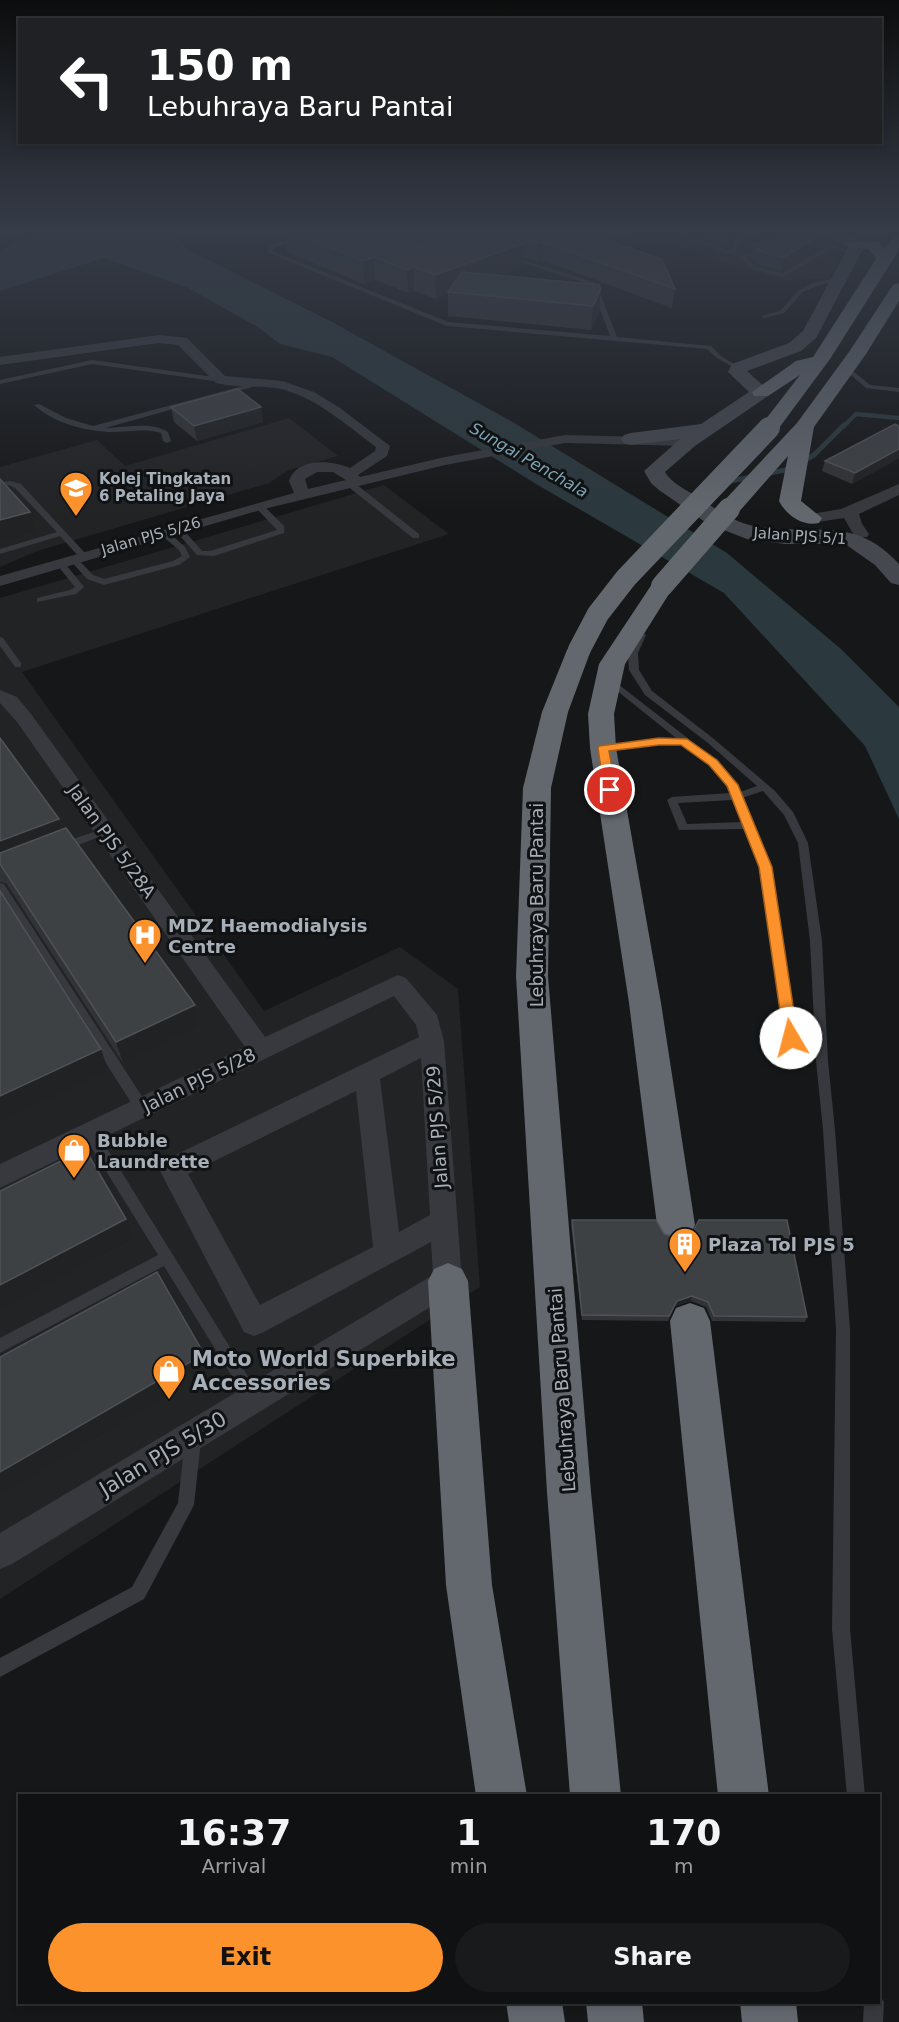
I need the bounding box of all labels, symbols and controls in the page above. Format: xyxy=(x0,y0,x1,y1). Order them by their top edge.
text: 150 m xyxy=(147,41,293,90)
icon: left xyxy=(48,42,126,120)
text: Lebuhraya Baru Pantai xyxy=(147,91,454,122)
water label: Sungai Penchala xyxy=(467,419,591,501)
school or university icon: Kolej Tingkatan 6 Petaling Jaya xyxy=(58,470,94,517)
place label: Kolej Tingkatan 6 Petaling Jaya xyxy=(99,470,231,505)
street label: Jalan PJS 5/26 xyxy=(98,513,203,559)
street label: Jalan PJS 5/1 xyxy=(752,524,847,548)
pin xyxy=(584,764,635,815)
icon: arrive xyxy=(593,773,626,806)
street label: Jalan PJS 5/28A xyxy=(63,779,161,903)
street label: Lebuhraya Baru Pantai xyxy=(526,803,547,1007)
place label: MDZ Haemodialysis Centre xyxy=(168,915,367,957)
hospital icon: MDZ Haemodialysis Centre xyxy=(127,917,163,964)
position arrow xyxy=(759,1006,823,1070)
street label: Jalan PJS 5/28 xyxy=(138,1044,259,1117)
street label: Jalan PJS 5/29 xyxy=(422,1065,452,1190)
place label: Bubble Laundrette xyxy=(97,1130,210,1172)
shop icon: Bubble Laundrette xyxy=(56,1132,92,1179)
building icon: Plaza Tol PJS 5 xyxy=(667,1226,703,1273)
place label: Plaza Tol PJS 5 xyxy=(708,1234,855,1255)
street label: Lebuhraya Baru Pantai xyxy=(544,1287,580,1493)
place label: Moto World Superbike Accessories xyxy=(192,1347,455,1395)
shop icon: Moto World Superbike Accessories xyxy=(151,1353,187,1400)
street label: Jalan PJS 5/30 xyxy=(93,1407,231,1502)
text: 16:37 xyxy=(177,1812,291,1853)
text: 1 xyxy=(456,1812,481,1853)
text: 170 xyxy=(646,1812,721,1853)
text: Arrival xyxy=(201,1854,266,1878)
text: min xyxy=(450,1854,488,1878)
text: m xyxy=(674,1854,694,1878)
button: Exit xyxy=(48,1923,443,1992)
button: Share xyxy=(455,1923,850,1992)

